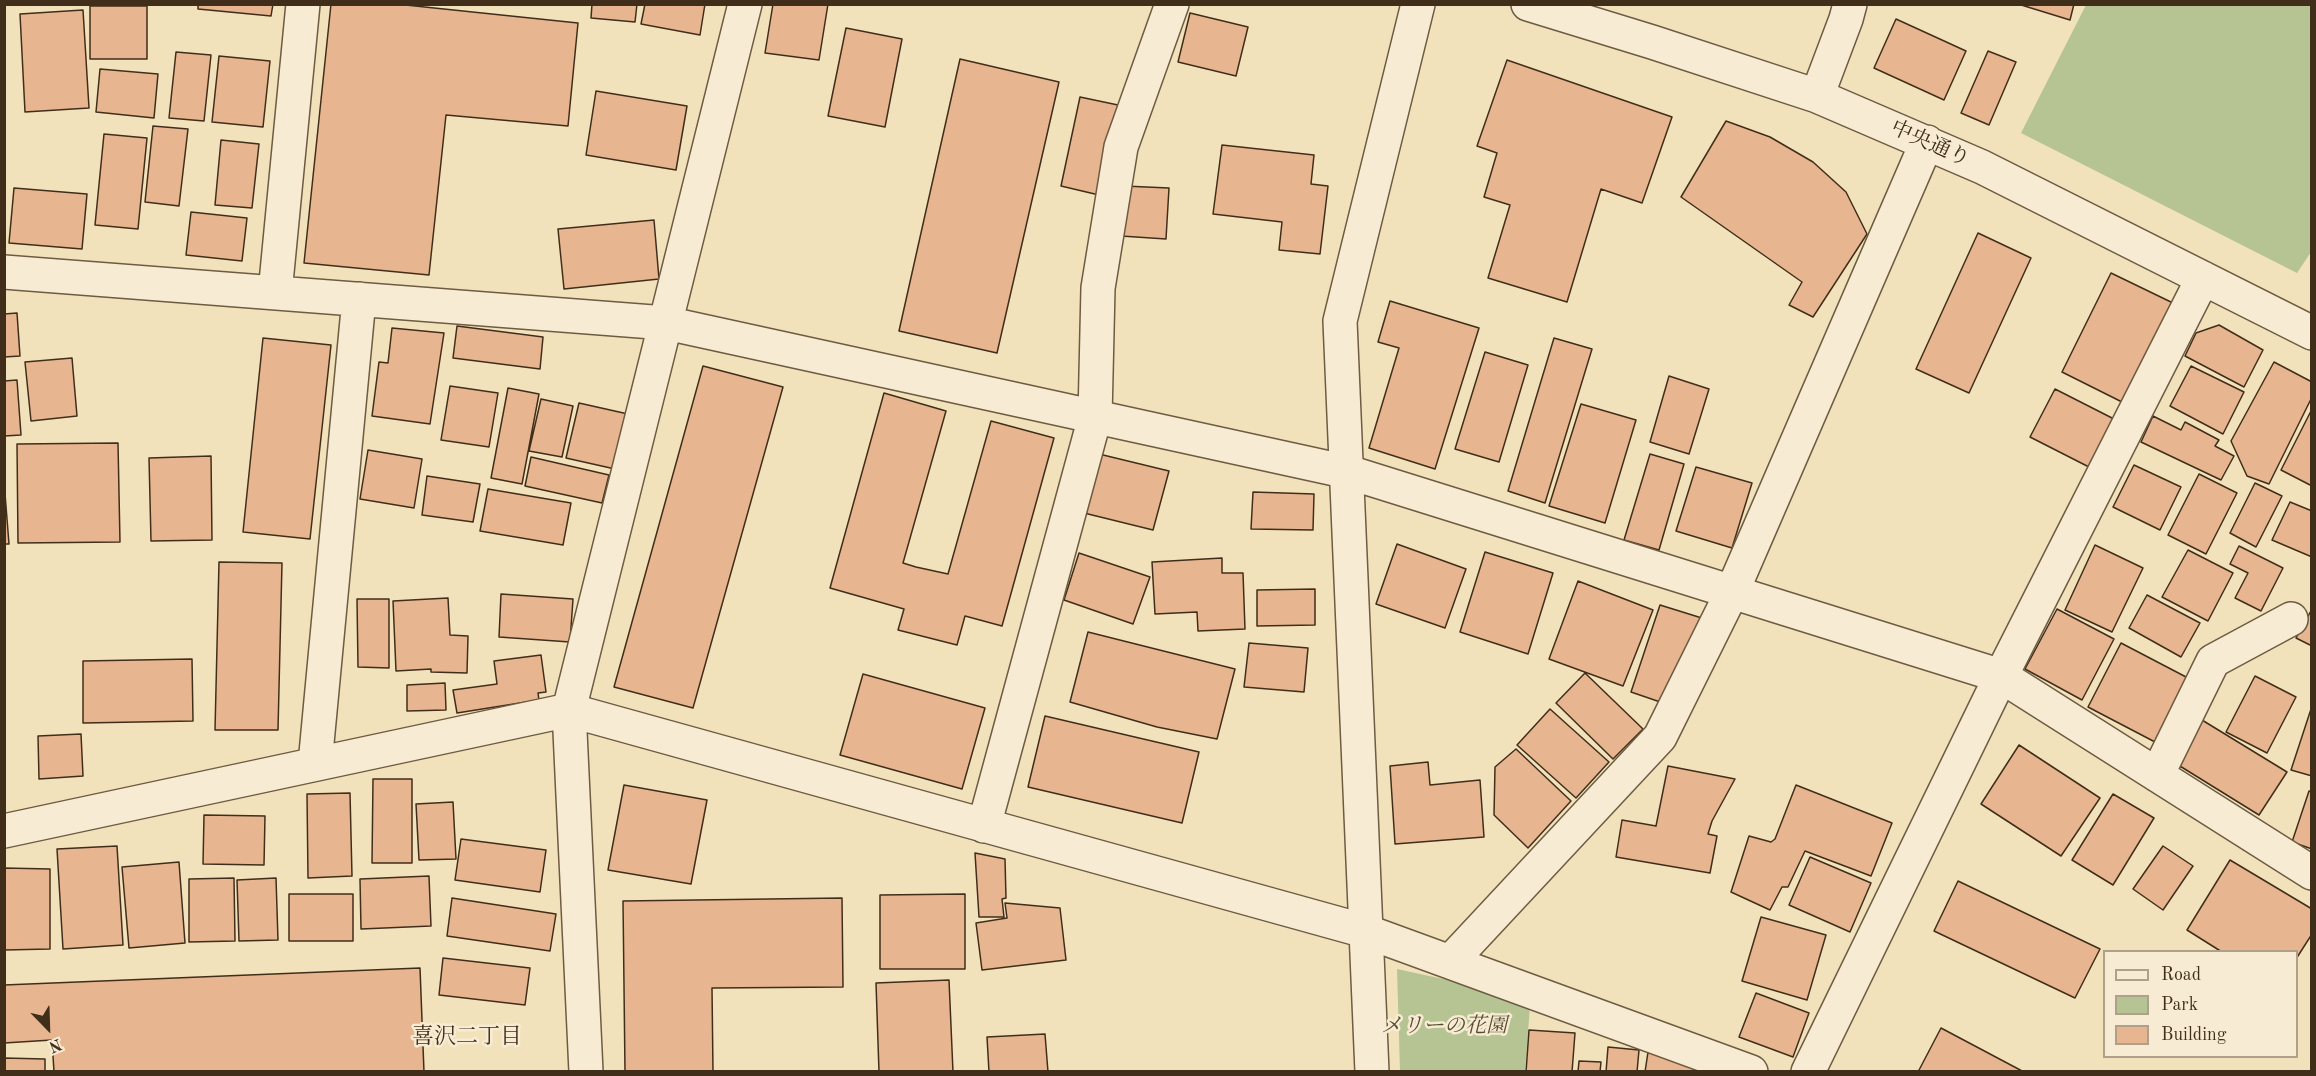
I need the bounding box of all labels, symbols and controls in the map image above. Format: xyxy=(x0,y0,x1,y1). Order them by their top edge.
street label: 中央通り xyxy=(1887,115,1973,173)
legend xyxy=(2103,950,2298,1058)
text: Road xyxy=(2161,966,2201,984)
text: Park xyxy=(2161,996,2198,1014)
north arrow xyxy=(18,998,78,1058)
park label: メリーの花園 xyxy=(1381,1013,1507,1039)
district label: 喜沢二丁目 xyxy=(412,1024,522,1050)
text: Building xyxy=(2161,1026,2226,1044)
text: N xyxy=(46,1035,64,1054)

